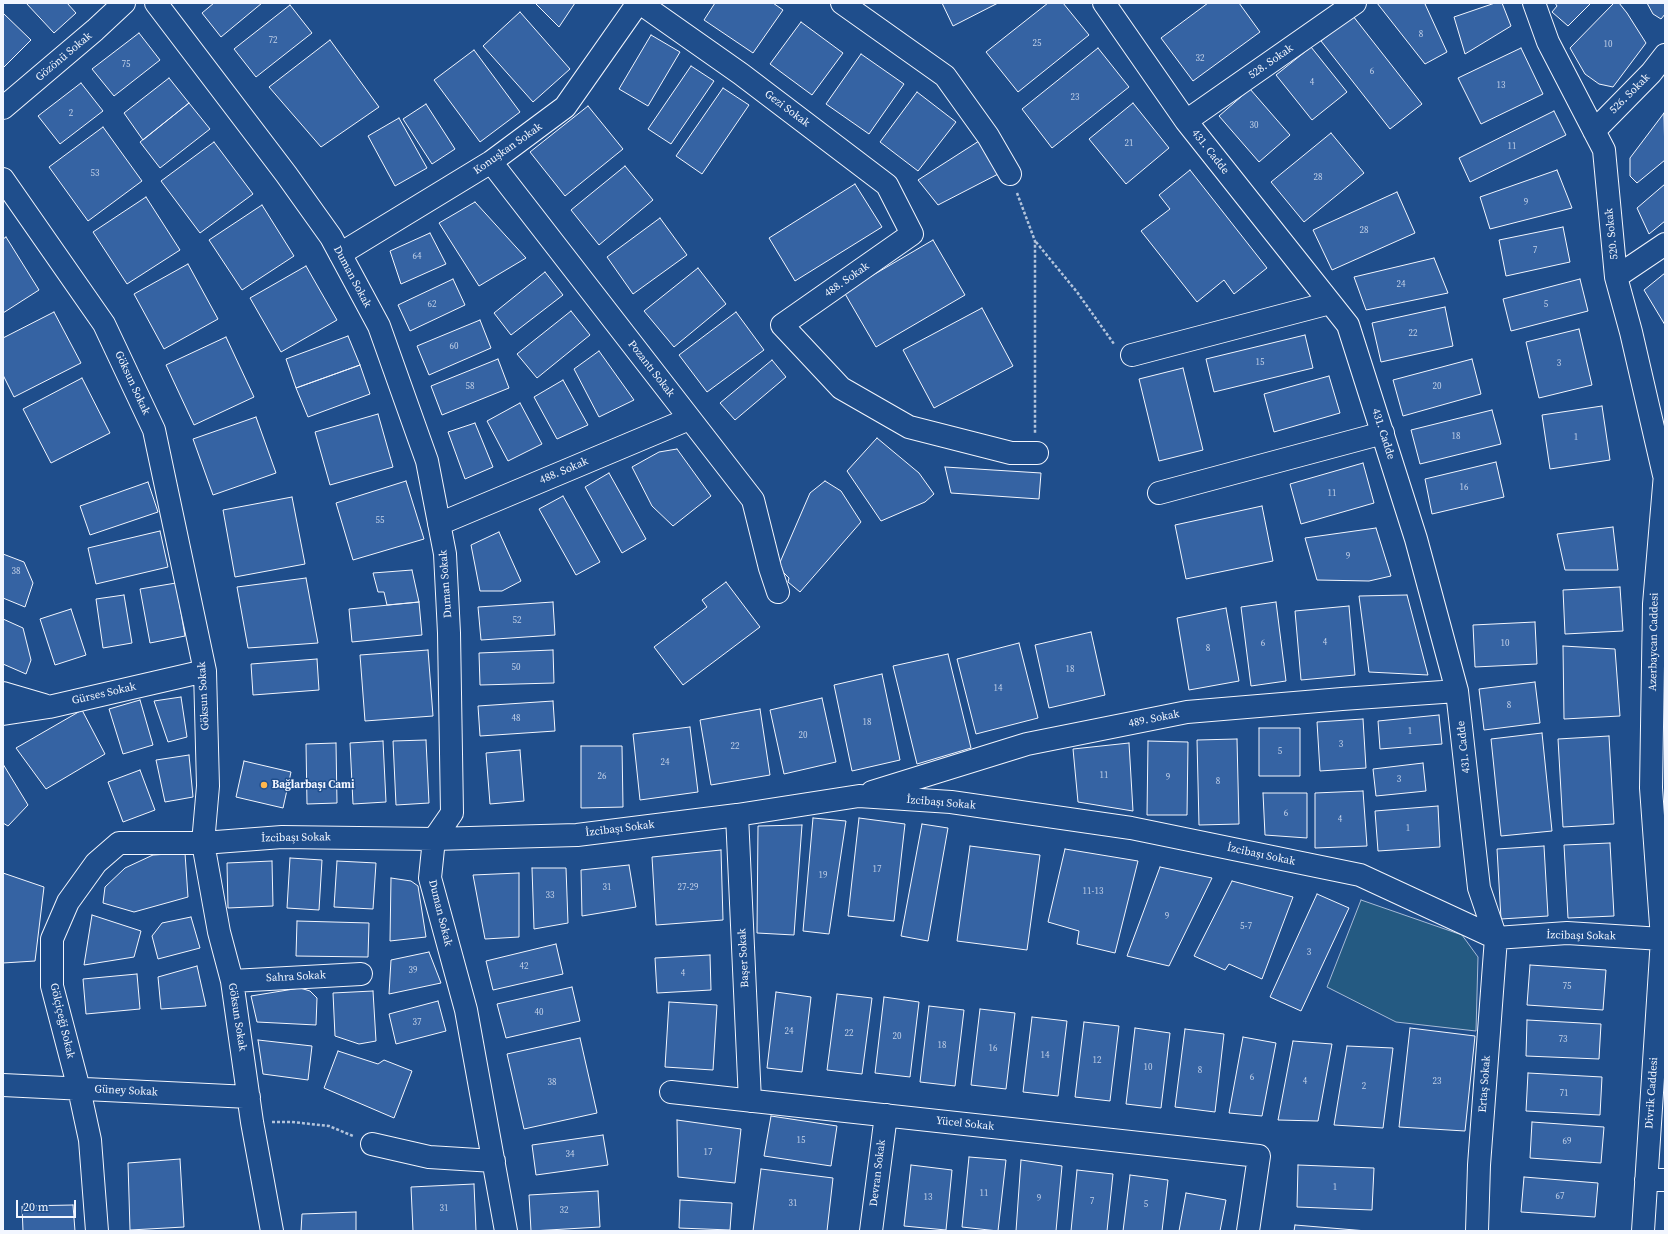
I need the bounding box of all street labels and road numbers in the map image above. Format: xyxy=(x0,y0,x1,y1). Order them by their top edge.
street label: Gözönü Sokak xyxy=(33,30,95,84)
street label: 528. Sokak xyxy=(1246,42,1296,82)
street label: 526. Sokak xyxy=(1607,71,1653,117)
street label: Gezi Sokak xyxy=(762,88,812,130)
street label: Konuşkan Sokak xyxy=(471,120,545,178)
street label: 431. Cadde xyxy=(1188,127,1232,177)
street label: 520. Sokak xyxy=(1603,208,1621,260)
street label: Duman Sokak xyxy=(330,244,374,310)
street label: 488. Sokak xyxy=(822,260,872,300)
street label: Pozantı Sokak xyxy=(625,338,677,400)
street label: Göksun Sokak xyxy=(111,349,153,417)
street label: 431. Cadde xyxy=(1369,407,1397,461)
street label: 488. Sokak xyxy=(538,455,590,487)
street label: Duman Sokak xyxy=(437,550,455,618)
street label: Azerbaycan Caddesi xyxy=(1647,593,1661,691)
street label: Göksun Sokak xyxy=(196,661,212,731)
street label: Gürses Sokak xyxy=(71,680,137,708)
street label: 489. Sokak xyxy=(1127,708,1181,730)
street label: 431. Cadde xyxy=(1455,720,1473,774)
street label: İzcibaşı Sokak xyxy=(906,793,976,813)
street label: İzcibaşı Sokak xyxy=(585,818,655,840)
street label: İzcibaşı Sokak xyxy=(261,831,331,845)
street label: İzcibaşı Sokak xyxy=(1226,841,1296,869)
street label: Duman Sokak xyxy=(425,878,455,948)
street label: Başer Sokak xyxy=(736,928,752,988)
street label: İzcibaşı Sokak xyxy=(1546,929,1616,943)
street label: Sahra Sokak xyxy=(266,969,326,985)
street label: Gölçiçeği Sokak xyxy=(47,982,77,1060)
street label: Göksun Sokak xyxy=(225,982,249,1052)
street label: Ertaş Sokak xyxy=(1476,1055,1494,1113)
street label: Divrik Caddesi xyxy=(1643,1057,1661,1129)
street label: Güney Sokak xyxy=(94,1083,158,1099)
street label: Yücel Sokak xyxy=(935,1114,995,1134)
street label: Devran Sokak xyxy=(867,1139,889,1207)

